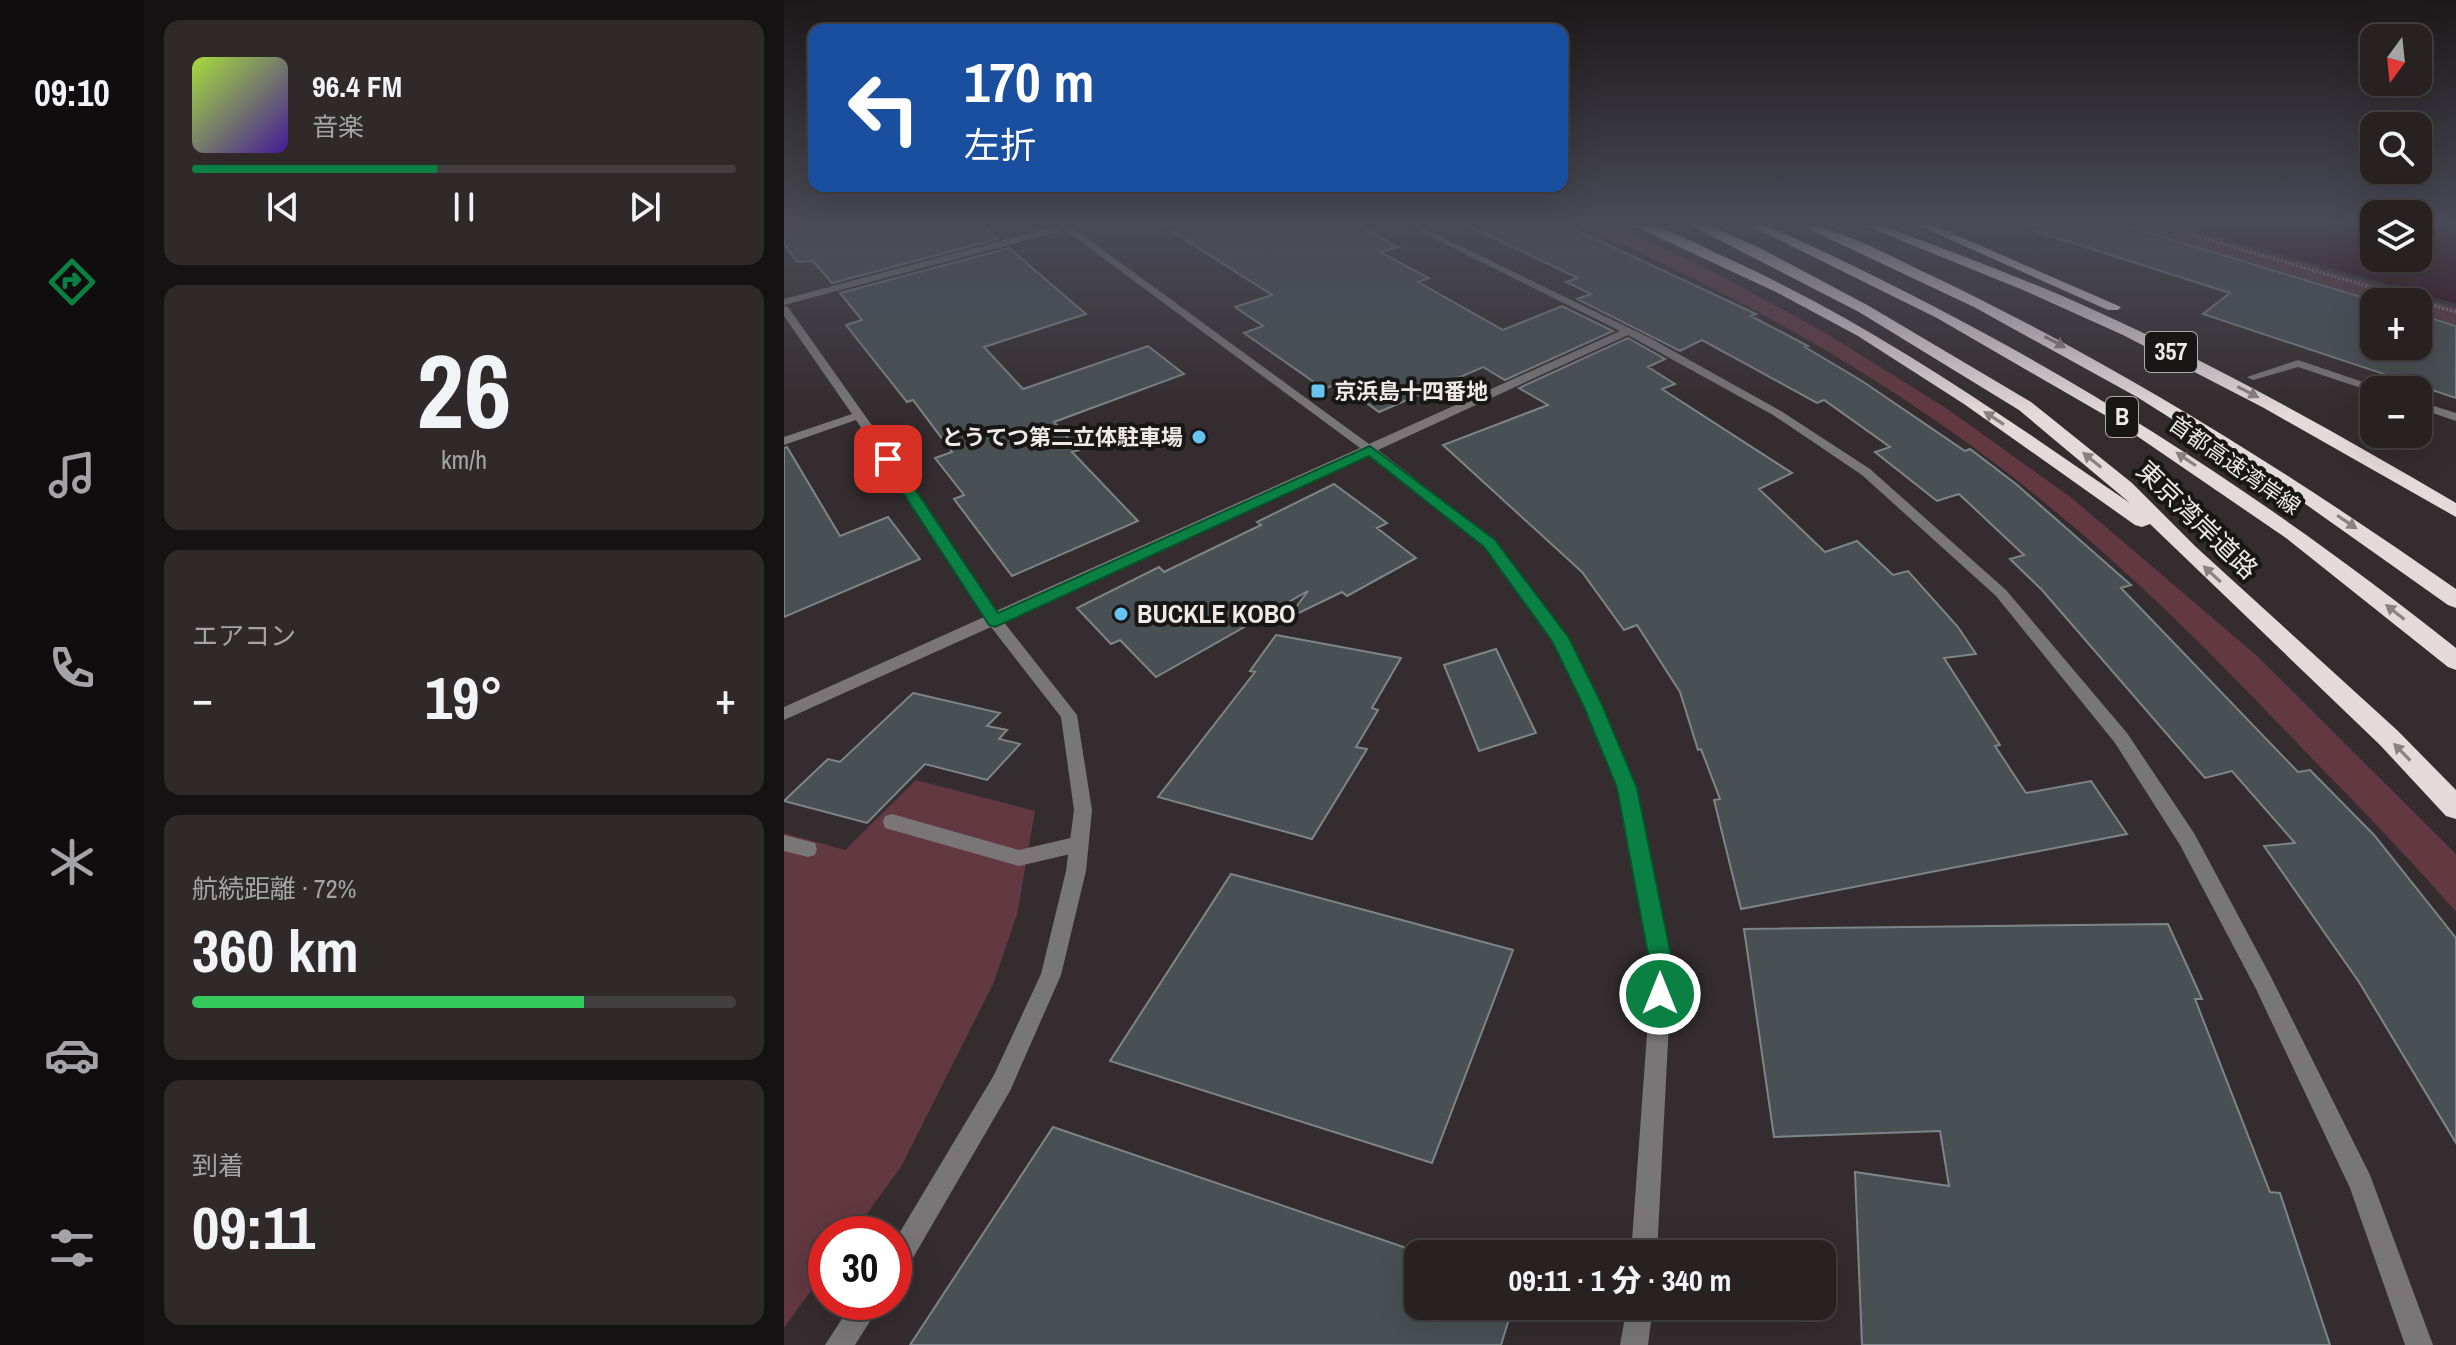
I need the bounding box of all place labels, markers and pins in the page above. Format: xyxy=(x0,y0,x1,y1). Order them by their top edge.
place label: 京浜島十四番地 xyxy=(1334,376,1488,406)
marker: 京浜島十四番地 xyxy=(1309,382,1327,400)
place label: とうてつ第二立体駐車場 xyxy=(941,422,1183,452)
pin xyxy=(854,425,922,493)
marker: とうてつ第二立体駐車場 xyxy=(1190,428,1208,446)
place label: BUCKLE KOBO xyxy=(1137,596,1296,631)
marker: BUCKLE KOBO xyxy=(1112,605,1130,623)

